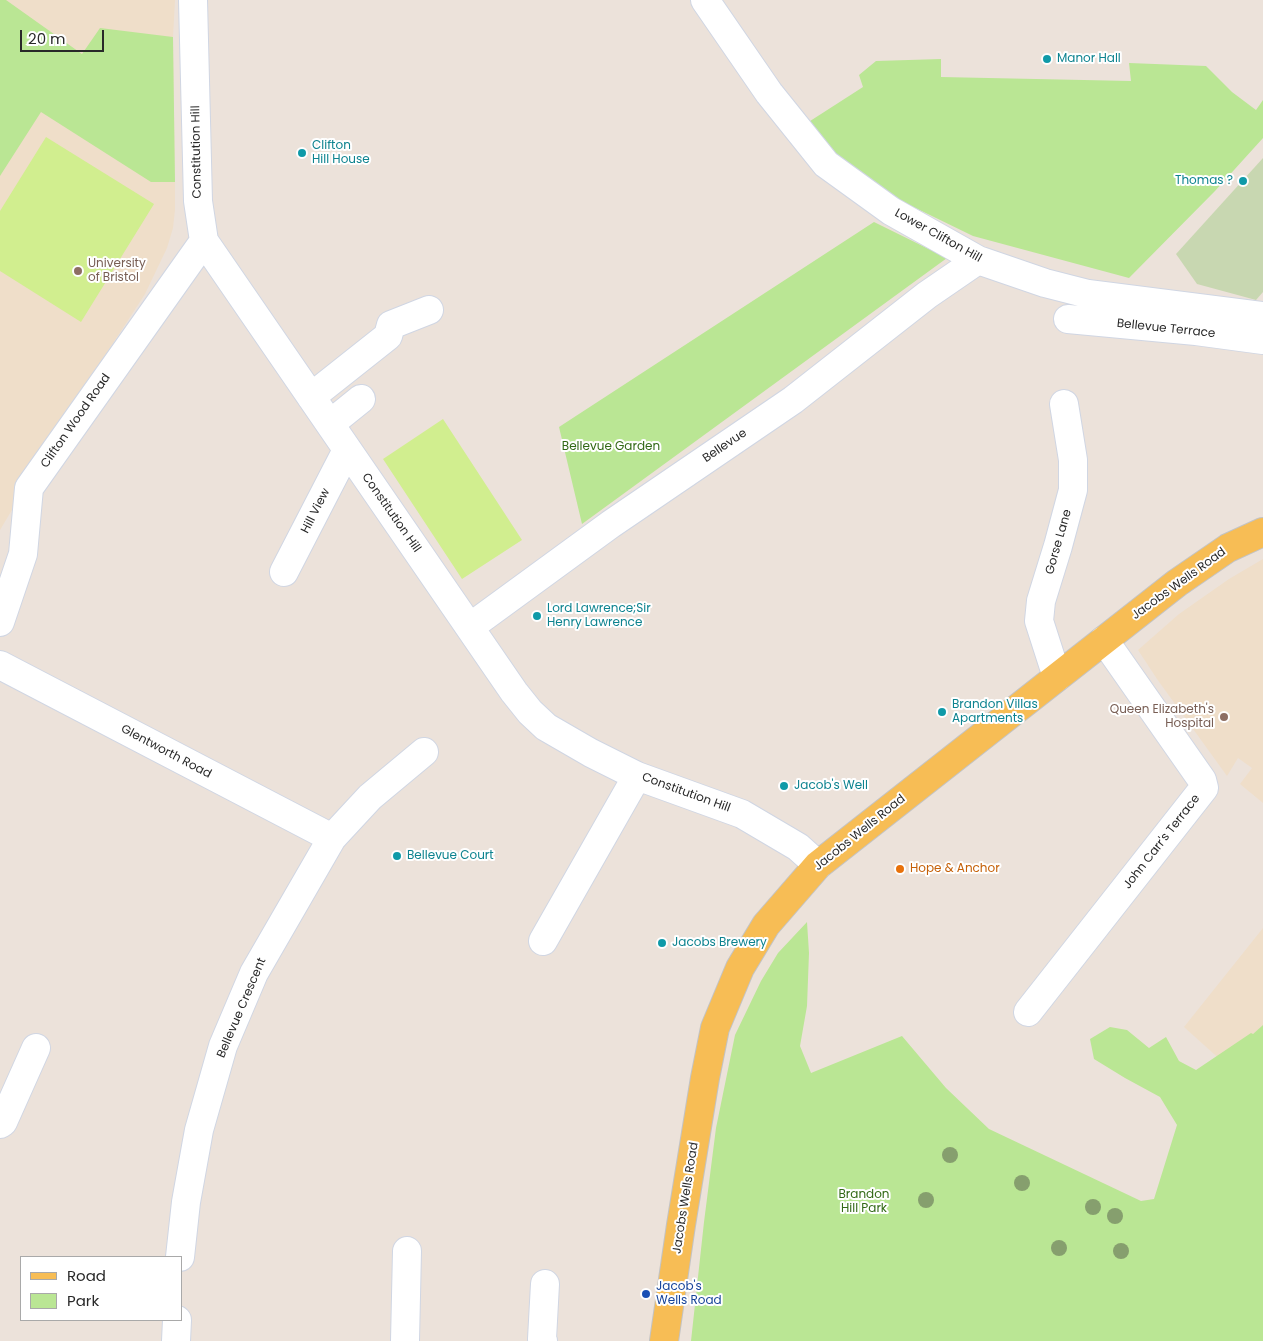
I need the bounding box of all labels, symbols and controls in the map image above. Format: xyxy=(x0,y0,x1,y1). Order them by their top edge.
scale bar xyxy=(22,20,106,52)
text: 20 m xyxy=(28,28,66,49)
place label: Manor Hall xyxy=(1057,52,1121,66)
marker: Manor Hall xyxy=(1041,53,1053,65)
street label: Constitution Hill xyxy=(189,105,205,199)
place label: Clifton Hill House xyxy=(312,139,370,167)
marker: Clifton Hill House xyxy=(296,147,308,159)
place label: Thomas ? xyxy=(1175,174,1233,188)
marker: Thomas ? xyxy=(1237,175,1249,187)
street label: Lower Clifton Hill xyxy=(892,206,984,266)
place label: University of Bristol xyxy=(88,257,146,285)
marker: University of Bristol xyxy=(72,265,84,277)
street label: Bellevue Terrace xyxy=(1116,317,1216,341)
street label: Clifton Wood Road xyxy=(38,371,114,471)
street label: Bellevue xyxy=(700,426,750,466)
park label: Bellevue Garden xyxy=(562,440,660,454)
street label: Constitution Hill xyxy=(358,471,424,555)
street label: Hill View xyxy=(299,486,333,536)
street label: Gorse Lane xyxy=(1043,508,1075,576)
street label: Jacobs Wells Road xyxy=(1129,545,1229,623)
place label: Lord Lawrence;Sir Henry Lawrence xyxy=(547,602,651,630)
marker: Lord Lawrence;Sir Henry Lawrence xyxy=(531,610,543,622)
place label: Brandon Villas Apartments xyxy=(952,698,1038,726)
place label: Queen Elizabeth's Hospital xyxy=(1110,703,1214,731)
marker: Brandon Villas Apartments xyxy=(936,706,948,718)
marker: Queen Elizabeth's Hospital xyxy=(1218,711,1230,723)
street label: Glentworth Road xyxy=(118,722,214,782)
street label: Constitution Hill xyxy=(640,770,732,816)
place label: Jacob's Well xyxy=(794,779,868,793)
marker: Jacob's Well xyxy=(778,780,790,792)
street label: Jacobs Wells Road xyxy=(812,792,908,874)
street label: John Carr's Terrace xyxy=(1121,792,1203,892)
place label: Bellevue Court xyxy=(407,849,494,863)
marker: Bellevue Court xyxy=(391,850,403,862)
place label: Hope & Anchor xyxy=(910,862,1000,876)
marker: Hope & Anchor xyxy=(894,863,906,875)
place label: Jacobs Brewery xyxy=(672,936,767,950)
marker: Jacobs Brewery xyxy=(656,937,668,949)
street label: Bellevue Crescent xyxy=(214,956,270,1060)
street label: Jacobs Wells Road xyxy=(670,1141,702,1255)
park label: Brandon Hill Park xyxy=(838,1188,890,1216)
legend xyxy=(20,1256,182,1321)
text: Road xyxy=(67,1265,106,1286)
place label: Jacob's Wells Road xyxy=(656,1280,722,1308)
marker: Jacob's Wells Road xyxy=(640,1288,652,1300)
text: Park xyxy=(67,1290,99,1311)

